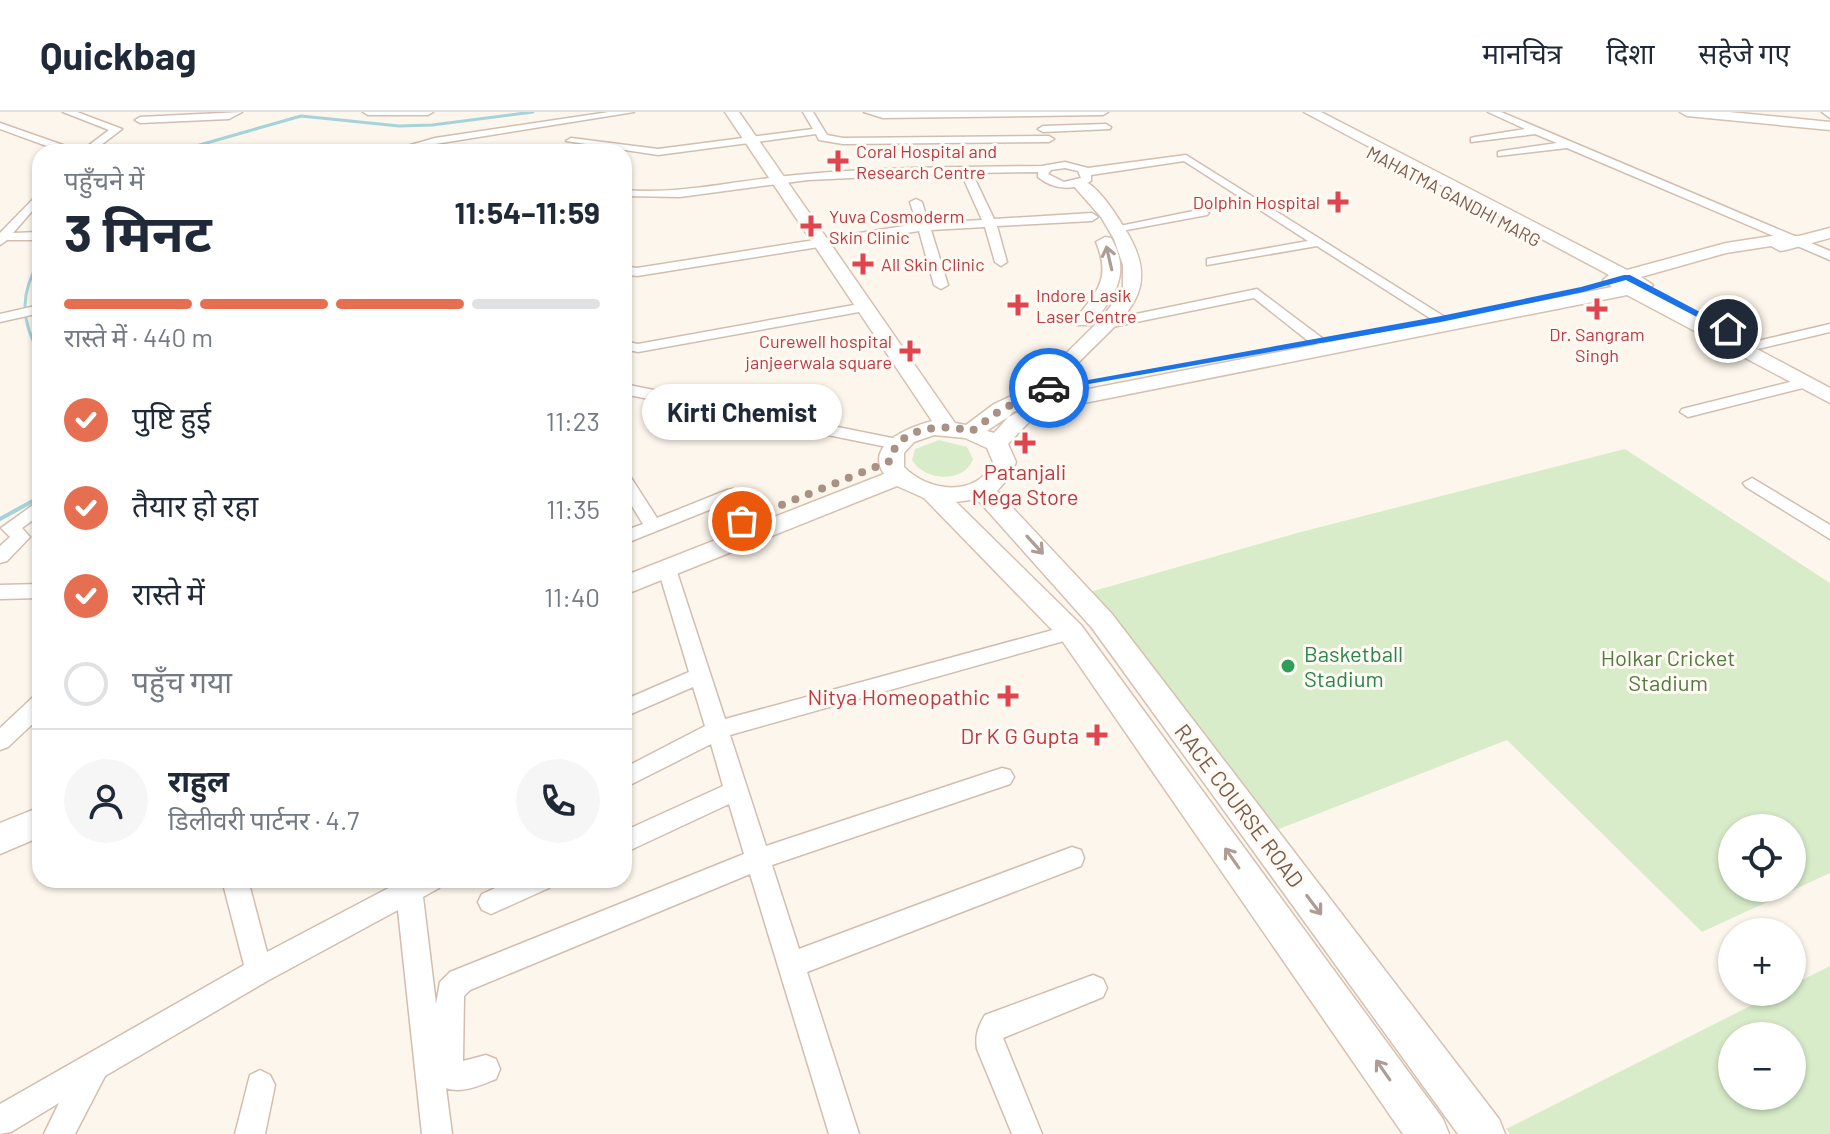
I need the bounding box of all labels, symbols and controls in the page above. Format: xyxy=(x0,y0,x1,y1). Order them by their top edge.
text: Quickbag xyxy=(40,32,196,78)
text: मानचित्र xyxy=(1482,36,1562,70)
text: दिशा xyxy=(1606,36,1655,70)
text: सहेजे गए xyxy=(1699,36,1790,70)
place label: Coral Hospital and Research Centre xyxy=(856,140,997,183)
street label: MAHATMA GANDHI MARG xyxy=(1363,141,1545,251)
marker: Coral Hospital and Research Centre xyxy=(827,150,849,172)
text: पहुँचने में xyxy=(64,164,144,195)
place label: Dolphin Hospital xyxy=(1193,191,1320,213)
marker: Dolphin Hospital xyxy=(1327,191,1349,213)
text: 11:54–11:59 xyxy=(455,194,600,230)
text: 3 मिनट xyxy=(64,200,212,262)
place label: Yuva Cosmoderm Skin Clinic xyxy=(829,205,964,248)
marker: Yuva Cosmoderm Skin Clinic xyxy=(800,215,822,237)
one-way arrow xyxy=(1101,246,1116,271)
marker: All Skin Clinic xyxy=(852,253,874,275)
place label: All Skin Clinic xyxy=(881,253,985,275)
place label: Indore Lasik Laser Centre xyxy=(1036,284,1137,327)
marker: Indore Lasik Laser Centre xyxy=(1007,294,1029,316)
pin xyxy=(1694,295,1762,363)
marker: Dr. Sangram Singh xyxy=(1586,298,1608,320)
icon: home xyxy=(1706,307,1750,351)
text: रास्ते में · 440 m xyxy=(64,321,213,352)
place label: Dr. Sangram Singh xyxy=(1549,323,1645,366)
place label: Curewell hospital janjeerwala square xyxy=(745,330,892,373)
marker: Curewell hospital janjeerwala square xyxy=(899,340,921,362)
courier xyxy=(1009,348,1089,428)
icon: car xyxy=(1027,366,1071,410)
callout: Kirti Chemist xyxy=(642,385,842,441)
text: Kirti Chemist xyxy=(667,396,817,427)
icon: check xyxy=(64,398,108,442)
text: पुष्टि हुई xyxy=(132,399,211,435)
text: 11:23 xyxy=(546,405,600,436)
marker: Patanjali Mega Store xyxy=(1014,432,1036,454)
place label: Patanjali Mega Store xyxy=(971,458,1079,509)
icon: check xyxy=(64,486,108,530)
text: तैयार हो रहा xyxy=(132,487,258,523)
pin xyxy=(708,487,776,555)
text: 11:35 xyxy=(546,493,600,524)
icon: bag xyxy=(720,499,764,543)
one-way arrow xyxy=(1025,534,1043,554)
icon: check xyxy=(64,574,108,618)
text: रास्ते में xyxy=(132,575,205,611)
text: 11:40 xyxy=(544,581,600,612)
place label: Basketball Stadium xyxy=(1304,640,1403,691)
park label: Holkar Cricket Stadium xyxy=(1601,644,1735,695)
marker: Basketball Stadium xyxy=(1279,657,1297,675)
text: पहुँच गया xyxy=(132,663,232,699)
place label: Nitya Homeopathic xyxy=(808,683,990,709)
marker: Nitya Homeopathic xyxy=(997,685,1019,707)
street label: RACE COURSE ROAD xyxy=(1170,718,1310,892)
place label: Dr K G Gupta xyxy=(961,722,1079,748)
marker: Dr K G Gupta xyxy=(1086,724,1108,746)
button: person xyxy=(64,759,148,843)
button: phone xyxy=(516,759,600,843)
text: राहुल xyxy=(168,762,229,798)
text: डिलीवरी पार्टनर · 4.7 xyxy=(168,804,359,835)
map controls xyxy=(1718,814,1806,1110)
button: locate xyxy=(1718,814,1806,902)
one-way arrow xyxy=(1224,848,1240,870)
one-way arrow xyxy=(1306,894,1323,915)
button: + xyxy=(1718,918,1806,1006)
button: − xyxy=(1718,1022,1806,1110)
one-way arrow xyxy=(1375,1060,1391,1082)

